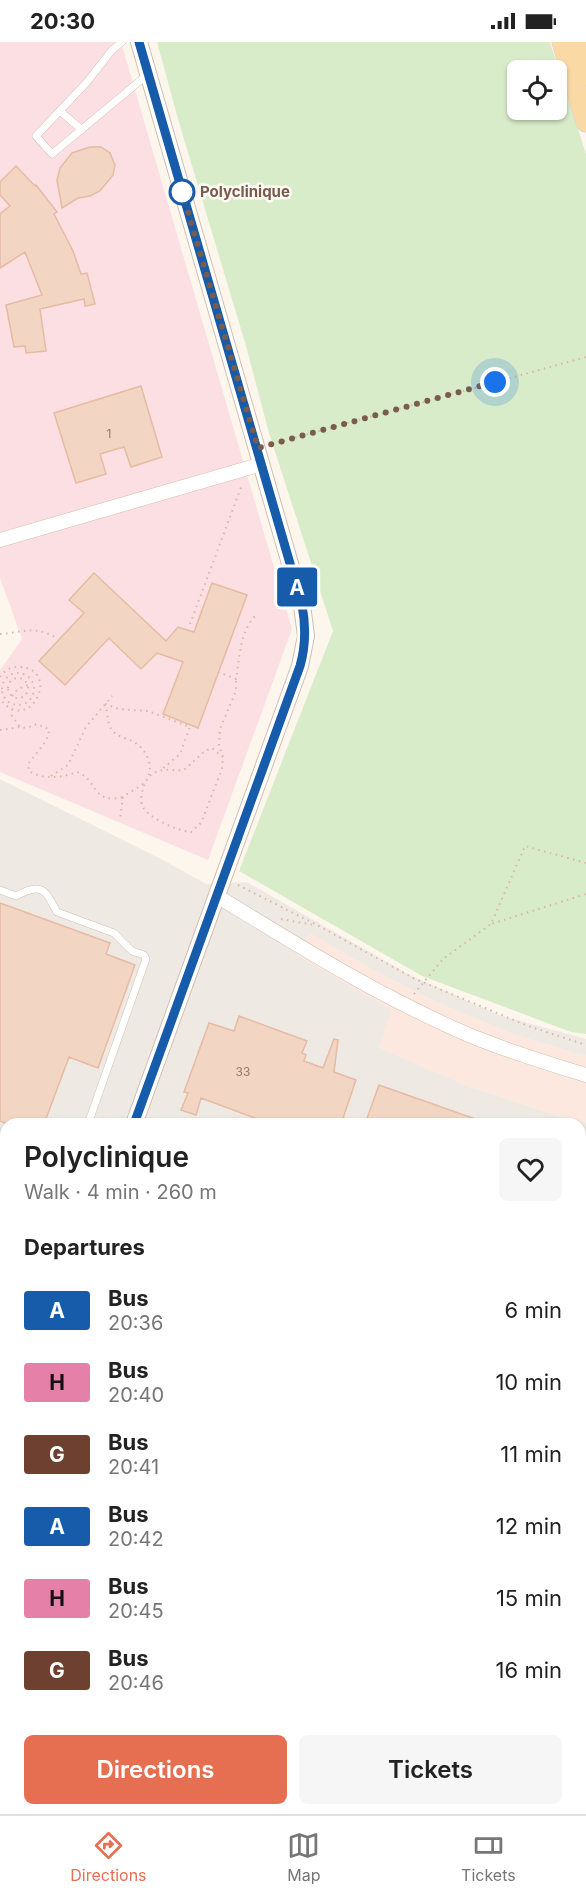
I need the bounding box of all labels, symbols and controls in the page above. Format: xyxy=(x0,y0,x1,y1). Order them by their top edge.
text: 20:30 xyxy=(30,8,95,34)
map controls xyxy=(507,60,567,120)
button: locate xyxy=(507,60,567,120)
marker: Polyclinique xyxy=(169,179,195,205)
place label: Polyclinique xyxy=(200,182,290,201)
your location xyxy=(480,367,510,397)
house number: 1 xyxy=(107,426,111,441)
line badge: A xyxy=(278,568,316,606)
text: A xyxy=(289,575,305,600)
house number: 33 xyxy=(236,1064,250,1079)
button: heart xyxy=(499,1138,562,1201)
text: Polyclinique xyxy=(24,1140,189,1174)
text: Walk · 4 min · 260 m xyxy=(24,1180,217,1204)
text: Departures xyxy=(24,1234,145,1260)
text: Bus xyxy=(108,1285,149,1311)
text: 6 min xyxy=(505,1297,562,1323)
text: A xyxy=(49,1298,65,1323)
text: 20:36 xyxy=(108,1311,163,1335)
text: Bus xyxy=(108,1357,149,1383)
text: 10 min xyxy=(495,1369,562,1395)
text: H xyxy=(49,1370,65,1395)
text: 20:40 xyxy=(108,1383,164,1407)
text: Bus xyxy=(108,1429,149,1455)
text: 11 min xyxy=(500,1441,562,1467)
text: G xyxy=(49,1442,65,1467)
text: 20:41 xyxy=(108,1455,159,1479)
text: Bus xyxy=(108,1501,149,1527)
text: 12 min xyxy=(496,1513,562,1539)
text: A xyxy=(49,1514,65,1539)
text: 20:42 xyxy=(108,1527,164,1551)
text: Bus xyxy=(108,1573,149,1599)
text: 15 min xyxy=(496,1585,562,1611)
text: H xyxy=(49,1586,65,1611)
text: 20:45 xyxy=(108,1599,164,1623)
text: Bus xyxy=(108,1645,149,1671)
text: 16 min xyxy=(496,1657,562,1683)
text: G xyxy=(49,1658,65,1683)
text: 20:46 xyxy=(108,1671,164,1695)
button: Directions xyxy=(24,1735,287,1804)
button: Tickets xyxy=(299,1735,562,1804)
tab: Directions xyxy=(70,1829,147,1885)
tab: Map xyxy=(287,1829,320,1885)
tab: Tickets xyxy=(461,1829,516,1885)

